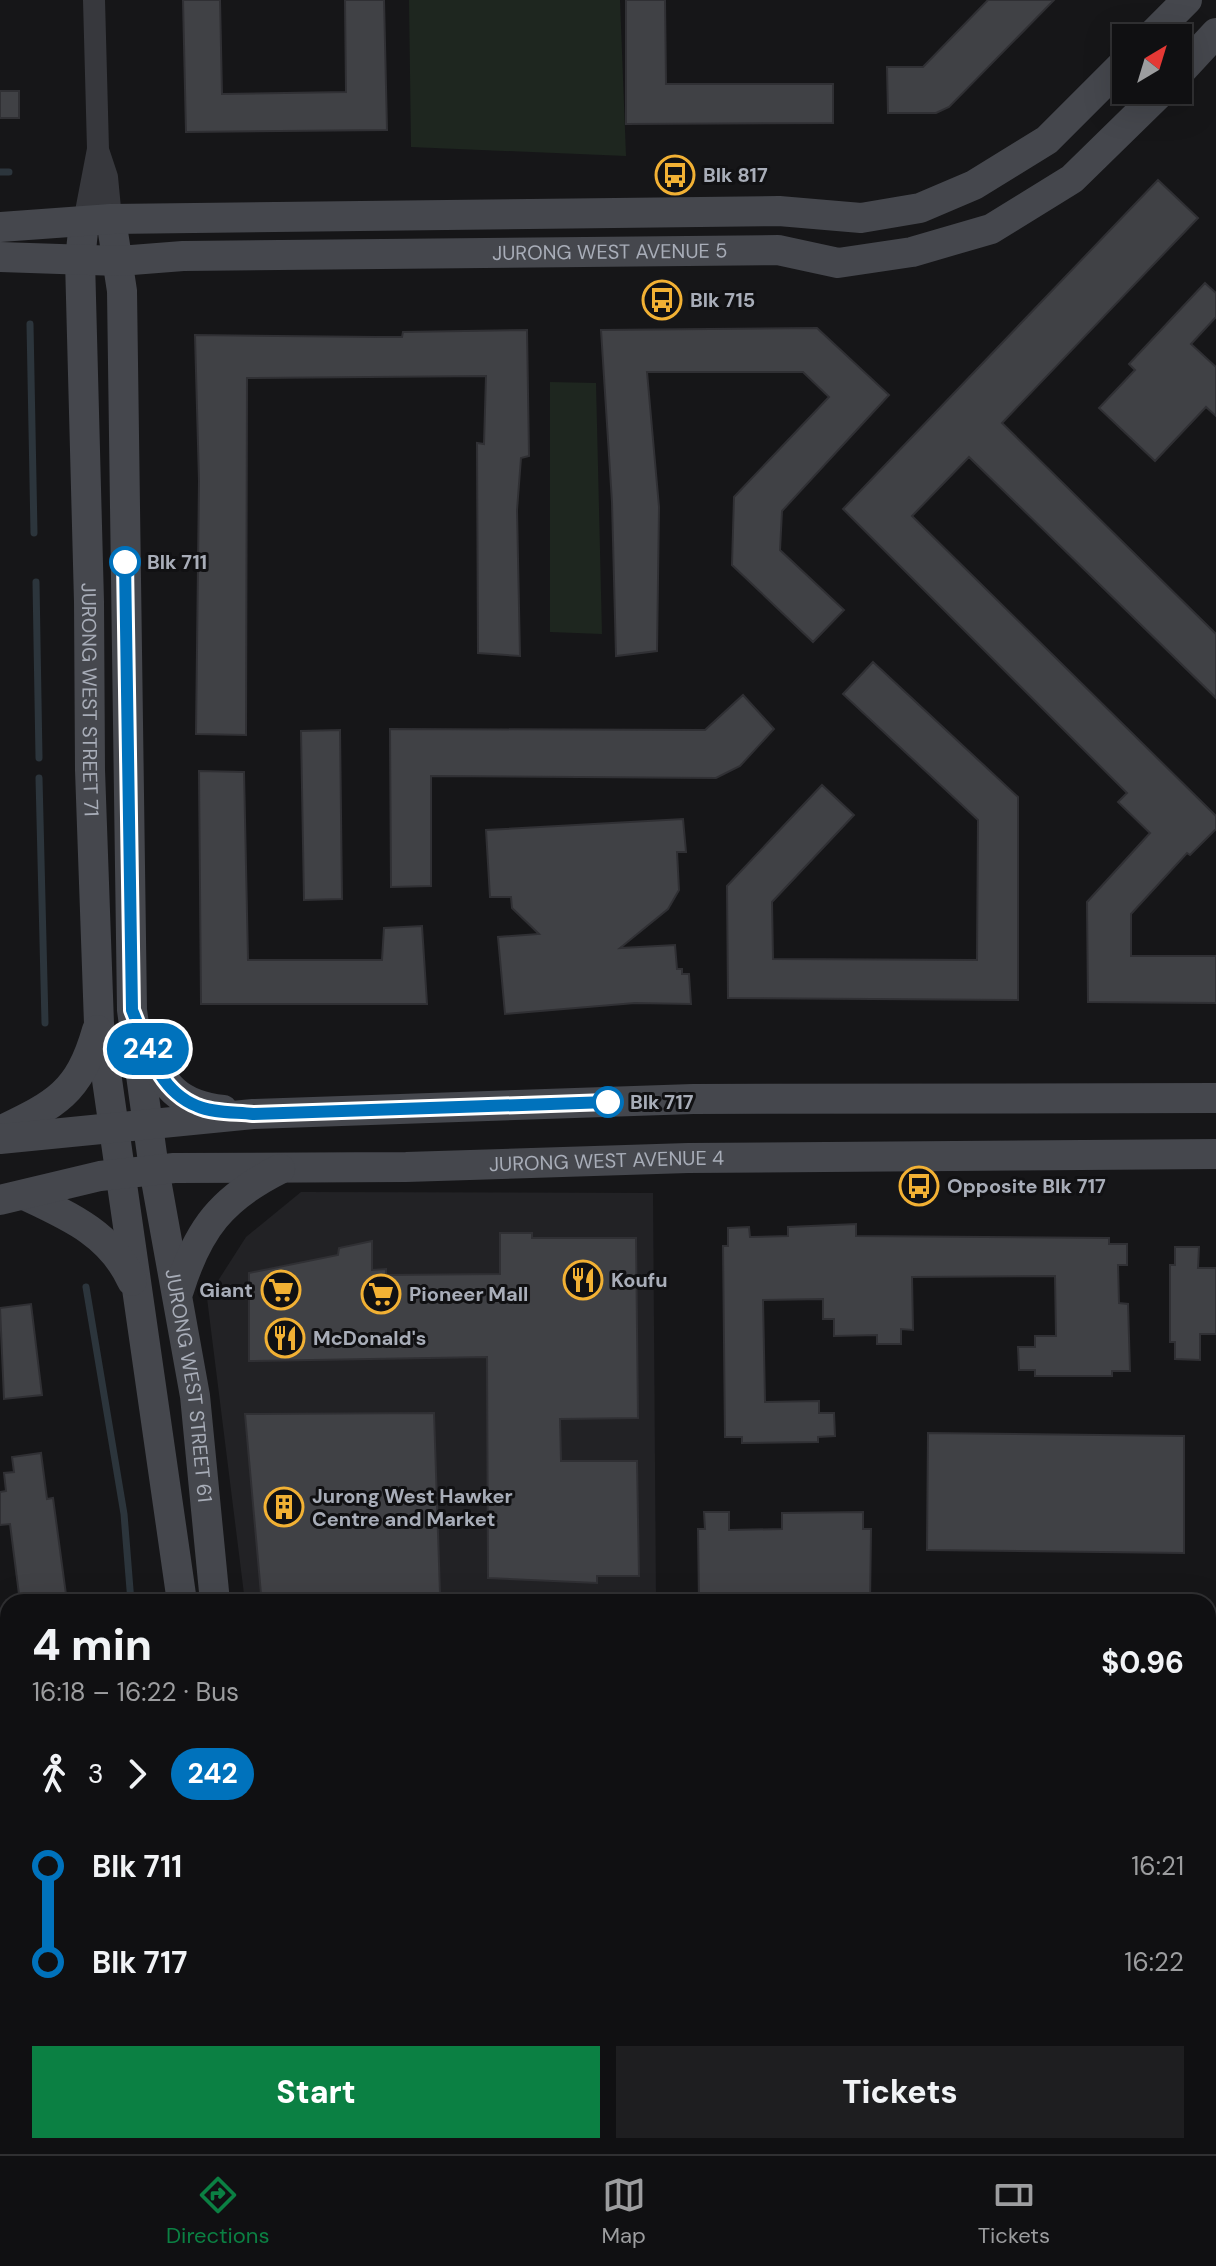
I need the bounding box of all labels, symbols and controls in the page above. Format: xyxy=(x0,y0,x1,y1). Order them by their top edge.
north arrow xyxy=(1112,24,1192,104)
map controls xyxy=(1112,24,1192,104)
bus stop icon: Blk 817 xyxy=(654,154,696,196)
place label: Blk 817 xyxy=(703,162,768,188)
street label: JURONG WEST AVENUE 5 xyxy=(492,238,727,266)
bus stop icon: Blk 715 xyxy=(641,279,683,321)
place label: Blk 715 xyxy=(690,287,755,313)
marker: Blk 711 xyxy=(110,547,140,577)
place label: Blk 711 xyxy=(147,549,207,575)
street label: JURONG WEST STREET 71 xyxy=(75,582,105,817)
line badge: 242 xyxy=(102,1023,194,1075)
text: 242 xyxy=(123,1030,173,1067)
marker: Blk 717 xyxy=(593,1087,623,1117)
place label: Blk 717 xyxy=(630,1089,694,1115)
street label: JURONG WEST AVENUE 4 xyxy=(489,1145,724,1177)
bus stop icon: Opposite Blk 717 xyxy=(898,1165,940,1207)
place label: Opposite Blk 717 xyxy=(947,1173,1106,1199)
restaurant icon: Koufu xyxy=(562,1259,604,1301)
street label: JURONG WEST STREET 61 xyxy=(159,1267,218,1504)
place label: Koufu xyxy=(611,1267,667,1293)
supermarket icon: Giant xyxy=(260,1269,302,1311)
supermarket icon: Pioneer Mall xyxy=(360,1273,402,1315)
place label: Giant xyxy=(199,1277,253,1303)
place label: Pioneer Mall xyxy=(409,1281,528,1307)
restaurant icon: McDonald's xyxy=(264,1317,306,1359)
place label: McDonald's xyxy=(313,1325,426,1351)
place label: Jurong West Hawker Centre and Market xyxy=(312,1483,513,1532)
building icon: Jurong West Hawker Centre and Market xyxy=(263,1486,305,1528)
text: 4 min xyxy=(32,1616,152,1674)
text: $0.96 xyxy=(1101,1643,1184,1682)
text: 16:18 – 16:22 · Bus xyxy=(32,1675,239,1709)
icon: walk xyxy=(32,1752,76,1796)
icon: forward xyxy=(115,1752,159,1796)
text: 242 xyxy=(187,1755,238,1792)
text: 3 xyxy=(88,1757,103,1791)
text: Blk 711 xyxy=(92,1847,182,1886)
text: 16:21 xyxy=(1131,1849,1184,1883)
text: Blk 717 xyxy=(92,1943,187,1982)
text: 16:22 xyxy=(1124,1945,1184,1979)
button: Start xyxy=(32,2046,600,2138)
button: Tickets xyxy=(616,2046,1184,2138)
tab: Directions xyxy=(166,2173,270,2250)
tab: Map xyxy=(602,2173,646,2250)
tab: Tickets xyxy=(978,2173,1050,2250)

